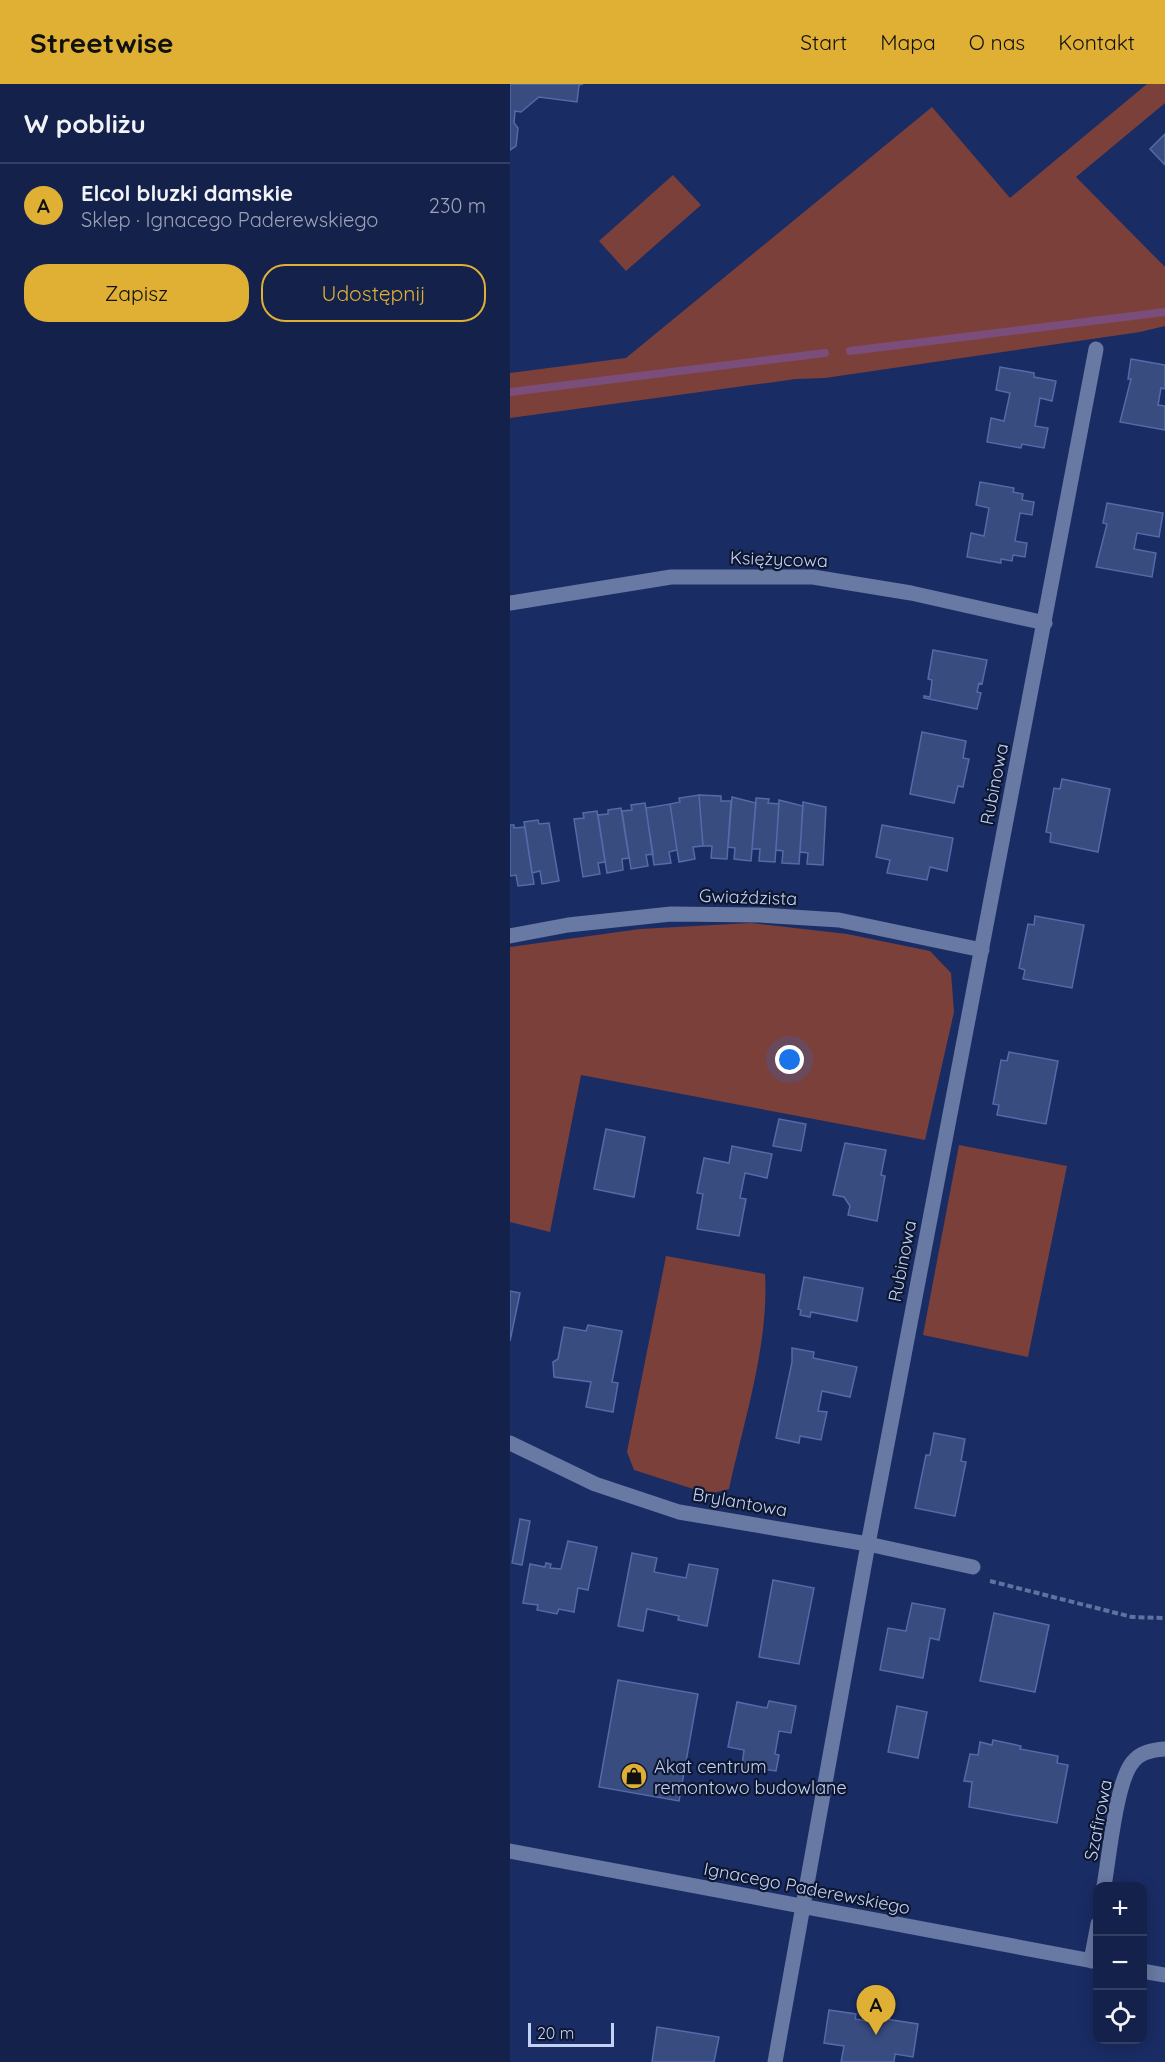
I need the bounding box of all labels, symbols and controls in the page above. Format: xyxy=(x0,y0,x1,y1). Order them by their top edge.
text: Streetwise xyxy=(30,25,173,60)
text: Start xyxy=(800,29,847,55)
text: Mapa xyxy=(880,29,936,55)
text: O nas xyxy=(969,29,1025,55)
text: Kontakt xyxy=(1058,29,1135,55)
text: W pobliżu xyxy=(24,107,146,140)
text: Elcol bluzki damskie xyxy=(81,179,293,207)
text: A xyxy=(37,193,50,218)
text: 230 m xyxy=(429,193,486,218)
text: Sklep · Ignacego Paderewskiego xyxy=(81,207,378,232)
button: Zapisz xyxy=(24,264,249,322)
button: Udostępnij xyxy=(261,264,486,322)
street label: Księżycowa xyxy=(730,546,828,572)
street label: Rubinowa xyxy=(975,741,1013,827)
street label: Gwiaździsta xyxy=(698,884,798,910)
your location xyxy=(775,1045,804,1074)
street label: Rubinowa xyxy=(883,1218,921,1304)
street label: Brylantowa xyxy=(691,1482,789,1522)
place label: Akat centrum remontowo budowlane xyxy=(654,1755,847,1799)
shop icon: Akat centrum remontowo budowlane xyxy=(619,1761,649,1791)
street label: Szafirowa xyxy=(1079,1778,1117,1862)
street label: Ignacego Paderewskiego xyxy=(702,1857,912,1919)
map controls xyxy=(1093,1882,1147,2044)
button: + xyxy=(1093,1882,1147,1936)
button: − xyxy=(1093,1936,1147,1990)
pin: A xyxy=(856,1986,896,2035)
button: locate xyxy=(1093,1990,1147,2044)
scale bar xyxy=(528,2020,614,2048)
text: 20 m xyxy=(537,2023,574,2043)

